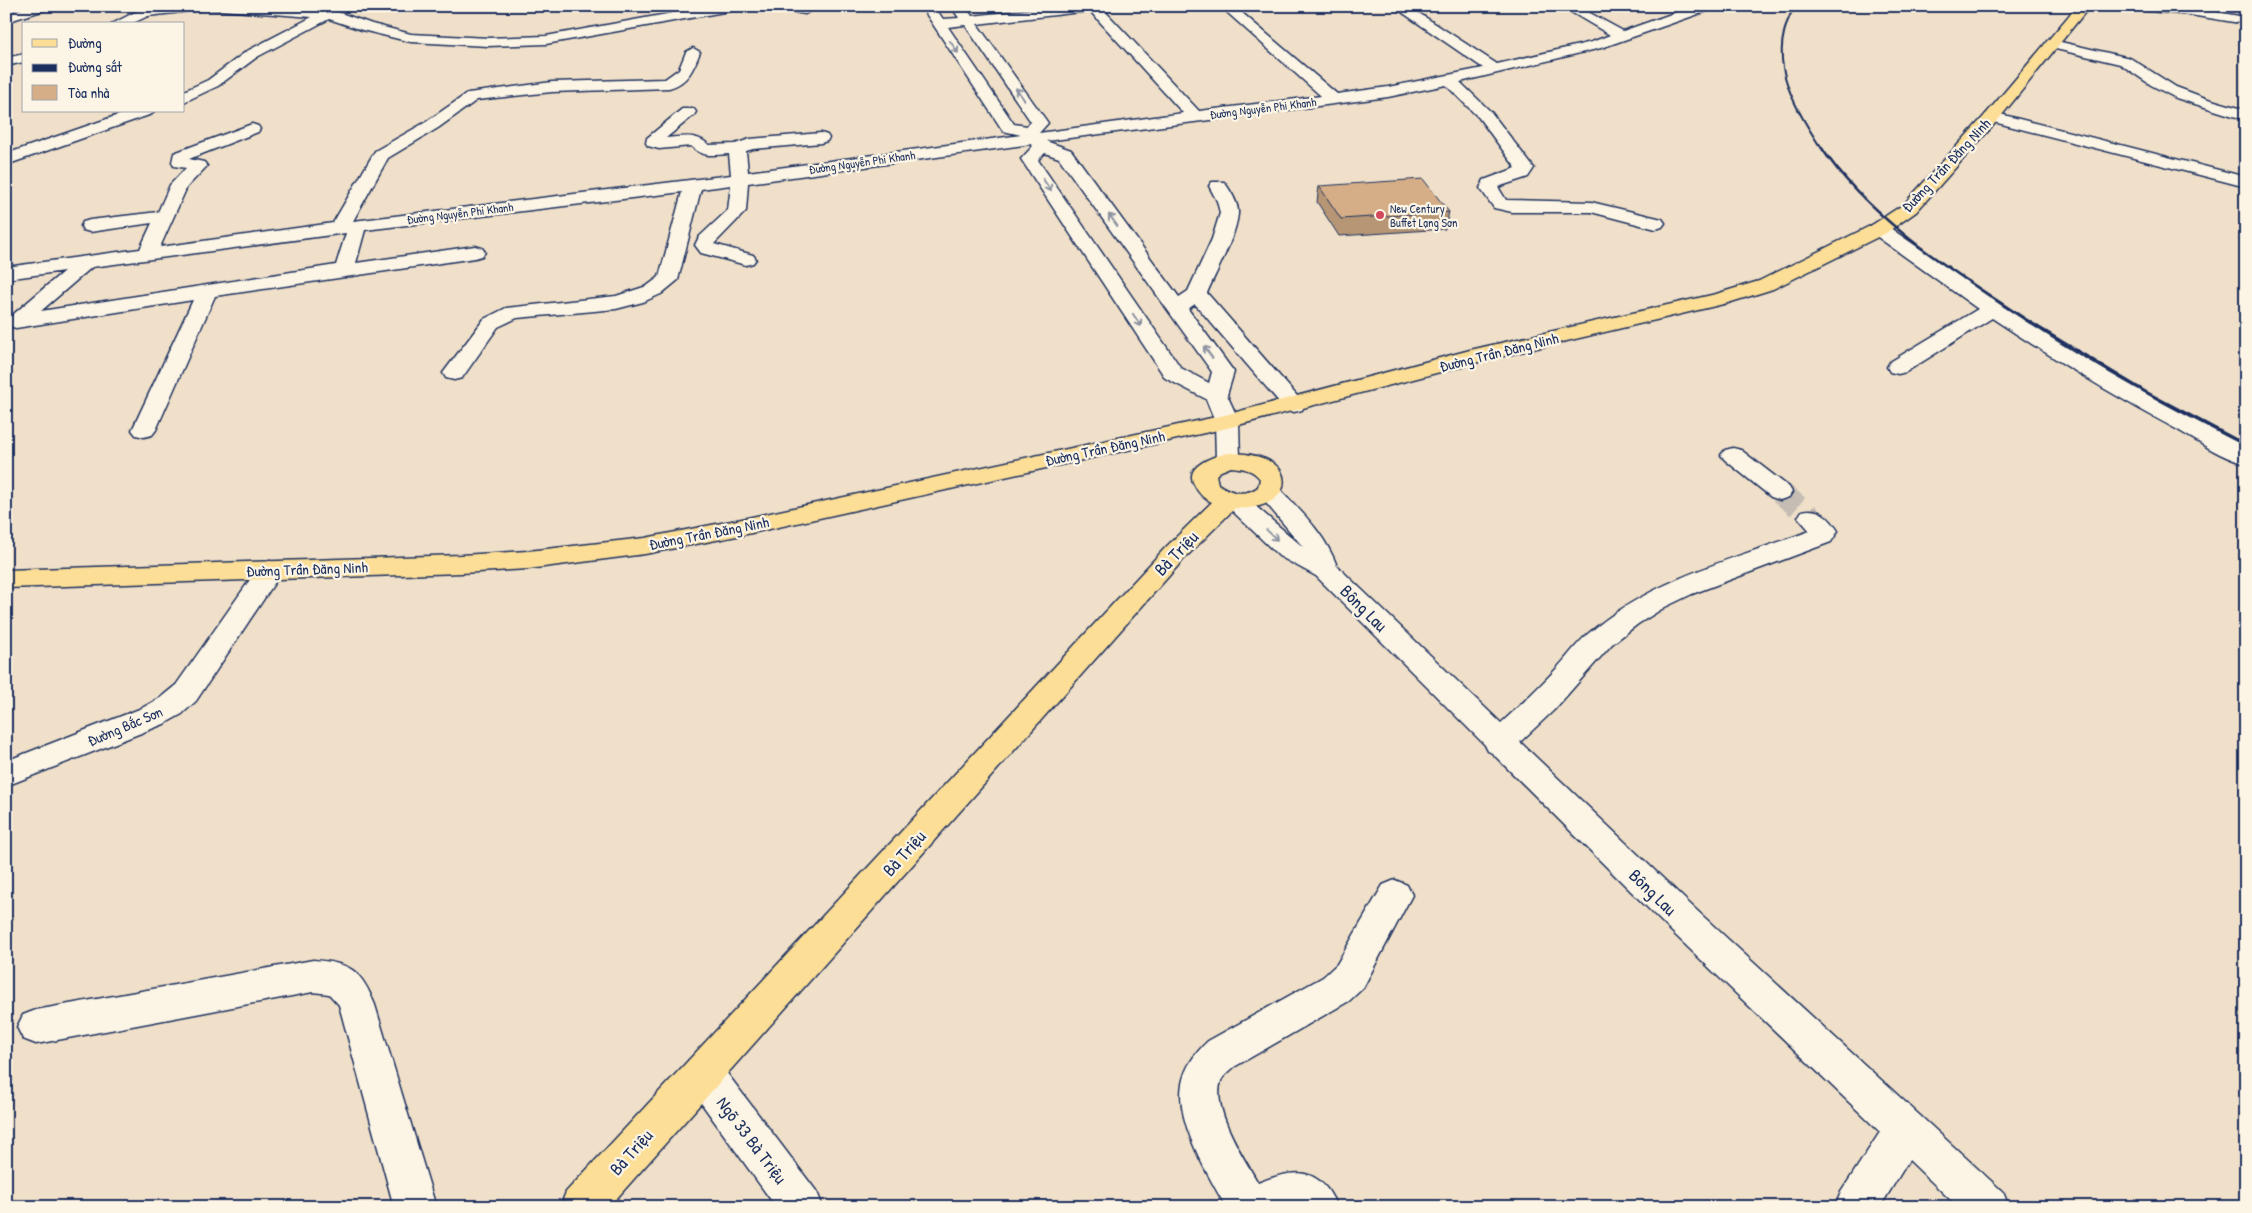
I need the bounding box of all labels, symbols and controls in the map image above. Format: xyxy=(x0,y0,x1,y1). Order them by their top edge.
legend xyxy=(22,22,185,112)
text: Đường xyxy=(68,32,102,53)
one-way arrow xyxy=(949,39,959,53)
text: Đường sắt xyxy=(68,56,123,77)
text: Tòa nhà xyxy=(68,82,109,103)
one-way arrow xyxy=(1015,87,1025,101)
street label: Đường Nguyễn Phi Khanh xyxy=(1209,93,1317,123)
street label: Đường Trần Đăng Ninh xyxy=(1897,113,1995,217)
street label: Đường Nguyễn Phi Khanh xyxy=(808,146,916,178)
one-way arrow xyxy=(1042,178,1052,192)
street label: Đường Nguyễn Phi Khanh xyxy=(406,198,514,228)
place label: New Century Buffet Lạng Sơn xyxy=(1390,200,1457,231)
marker: New Century Buffet Lạng Sơn xyxy=(1374,209,1386,221)
one-way arrow xyxy=(1108,213,1118,227)
one-way arrow xyxy=(1132,313,1143,327)
street label: Đường Trần Đăng Ninh xyxy=(1437,327,1561,377)
one-way arrow xyxy=(1203,345,1213,359)
street label: Đường Trần Đăng Ninh xyxy=(1043,425,1167,471)
street label: Đường Trần Đăng Ninh xyxy=(647,511,771,555)
street label: Bà Triệu xyxy=(1148,525,1204,581)
one-way arrow xyxy=(1265,529,1278,541)
street label: Đường Trần Đăng Ninh xyxy=(246,556,368,582)
street label: Bông Lau xyxy=(1335,579,1393,637)
street label: Đường Bắc Sơn xyxy=(84,701,166,751)
street label: Bà Triệu xyxy=(877,825,931,881)
street label: Bông Lau xyxy=(1624,863,1682,921)
street label: Ngõ 33 Bà Triệu xyxy=(711,1091,793,1189)
street label: Bà Triệu xyxy=(604,1124,658,1180)

